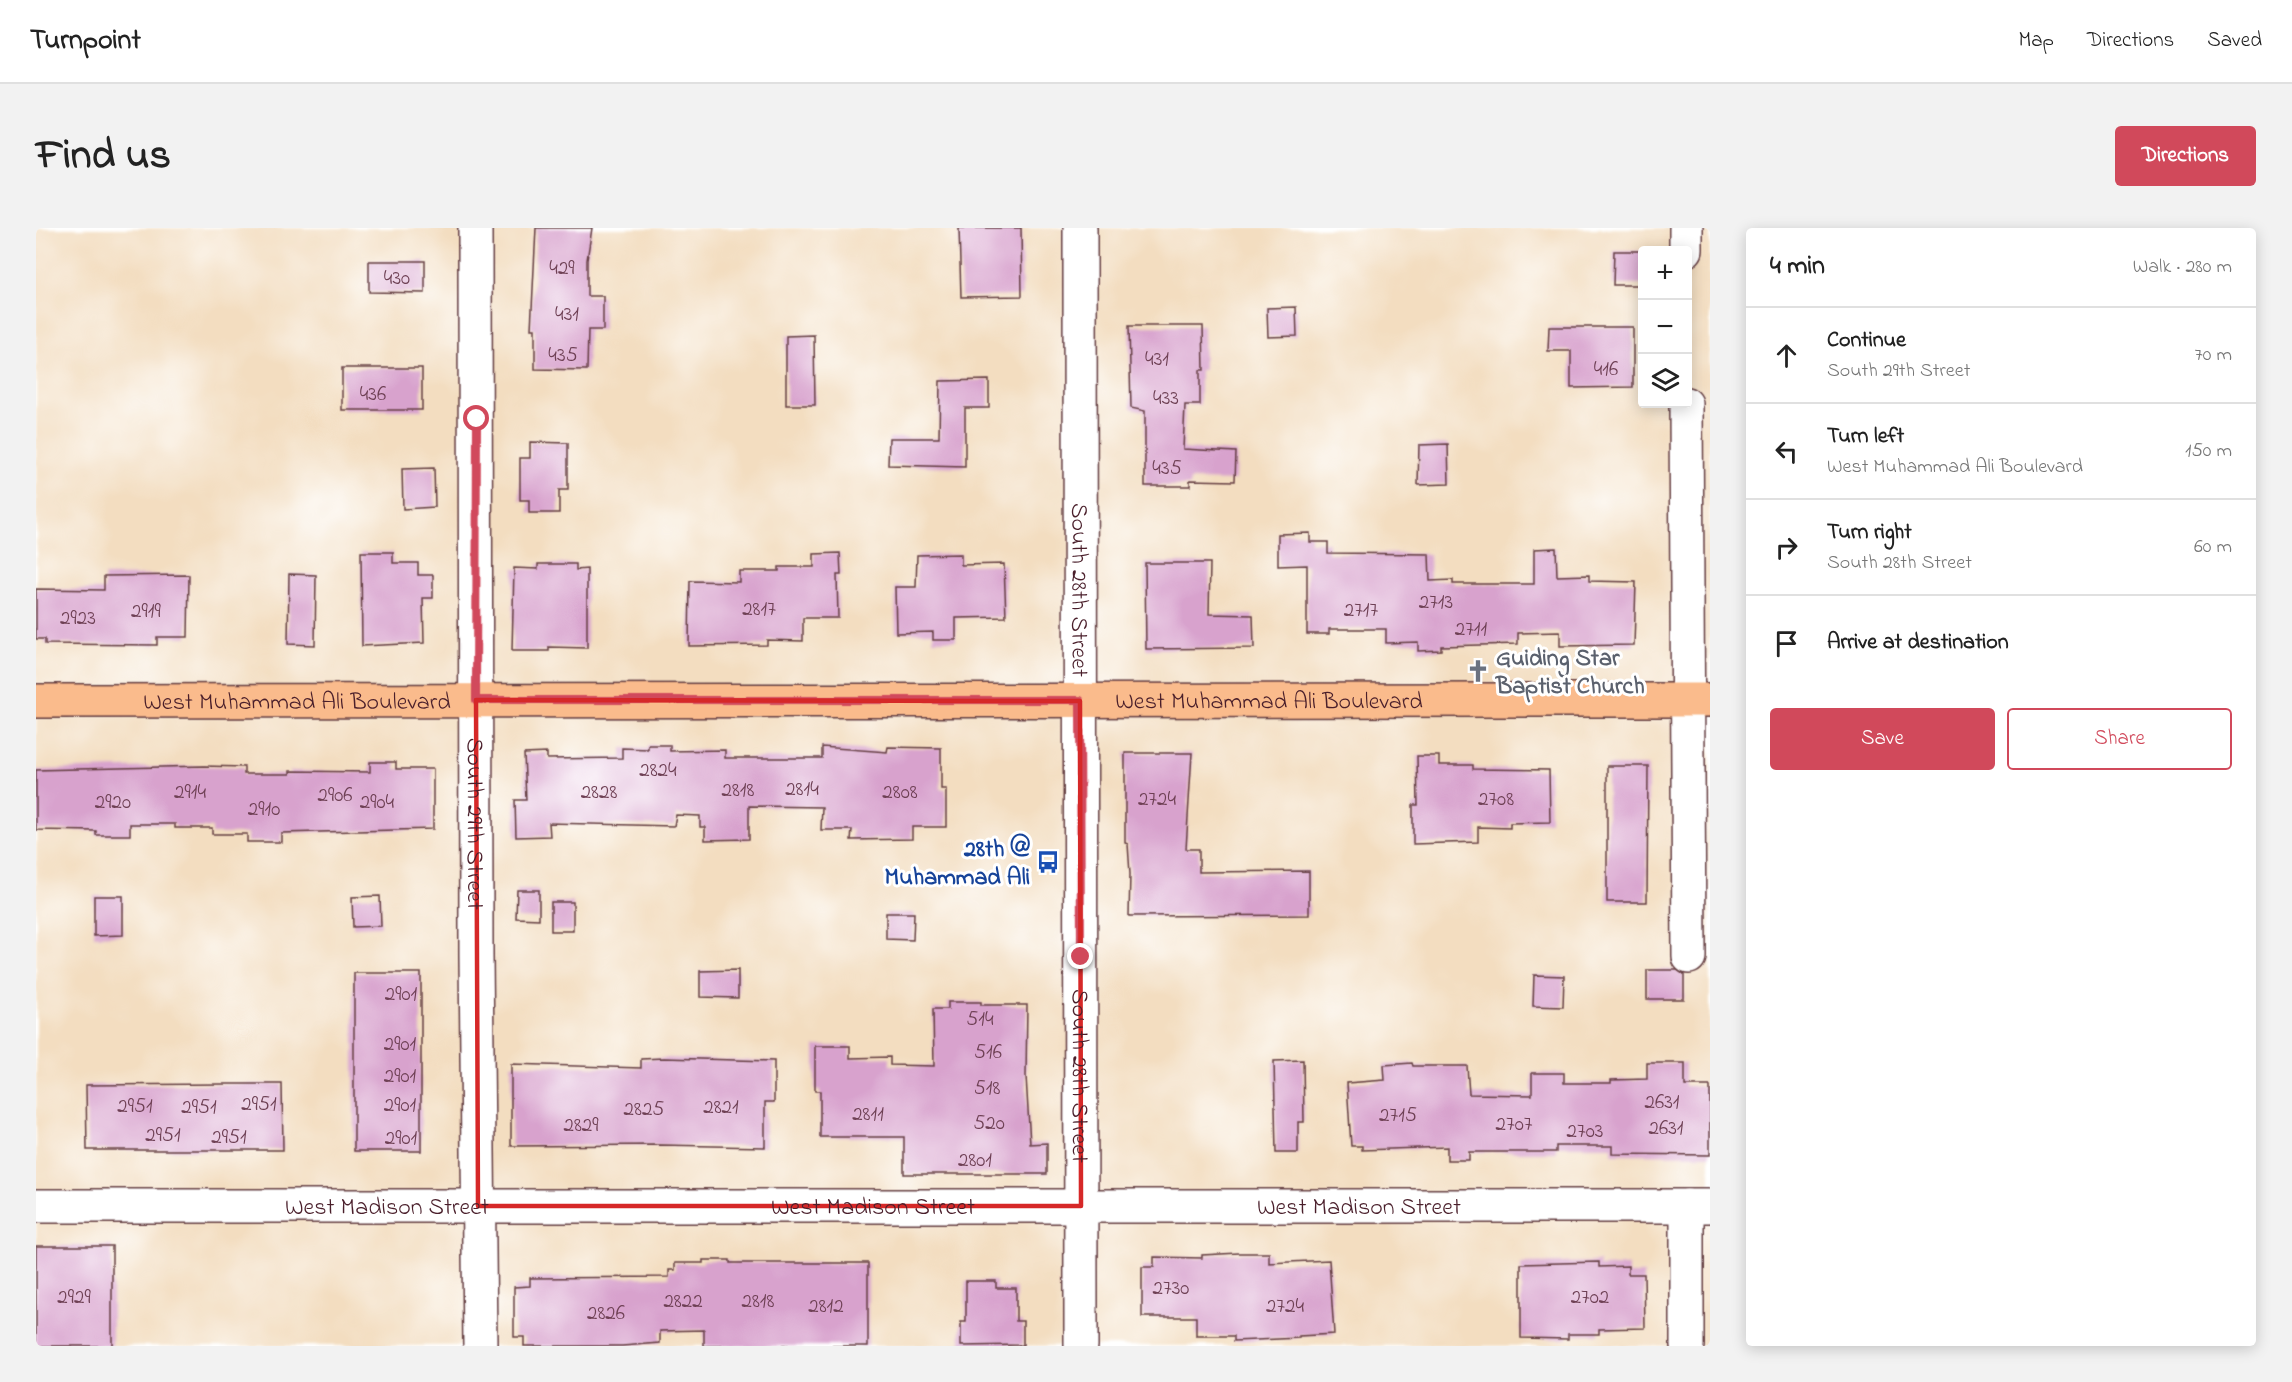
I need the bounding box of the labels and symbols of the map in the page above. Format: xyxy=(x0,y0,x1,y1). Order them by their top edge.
house number: 429 xyxy=(549,254,575,284)
house number: 430 xyxy=(384,264,410,294)
house number: 431 xyxy=(555,300,579,330)
house number: 435 xyxy=(548,341,578,371)
house number: 431 xyxy=(1145,345,1169,375)
house number: 416 xyxy=(1594,355,1618,385)
house number: 436 xyxy=(360,380,386,410)
house number: 433 xyxy=(1153,384,1179,414)
route start xyxy=(463,405,489,431)
house number: 435 xyxy=(1152,454,1182,484)
street label: South 28th Street xyxy=(1060,503,1095,677)
house number: 2713 xyxy=(1419,588,1453,618)
house number: 2817 xyxy=(742,595,776,625)
house number: 2717 xyxy=(1344,596,1379,626)
house number: 2919 xyxy=(131,597,162,627)
house number: 2923 xyxy=(60,604,96,634)
house number: 2711 xyxy=(1455,615,1488,645)
place label: Guiding Star Baptist Church xyxy=(1495,642,1645,705)
church icon: Guiding Star Baptist Church xyxy=(1465,658,1491,684)
street label: West Muhammad Ali Boulevard xyxy=(1115,685,1423,720)
street label: West Muhammad Ali Boulevard xyxy=(143,686,451,721)
street label: South 29th Street xyxy=(456,738,491,910)
house number: 2824 xyxy=(639,756,677,786)
house number: 2814 xyxy=(785,775,819,805)
house number: 2818 xyxy=(722,776,755,806)
house number: 2914 xyxy=(174,778,206,808)
house number: 2828 xyxy=(581,778,617,808)
house number: 2808 xyxy=(882,778,918,808)
house number: 2906 xyxy=(317,781,353,811)
house number: 2724 xyxy=(1138,785,1176,815)
house number: 2708 xyxy=(1478,785,1514,815)
house number: 2920 xyxy=(95,788,131,818)
house number: 2904 xyxy=(360,788,395,818)
house number: 2910 xyxy=(248,795,280,825)
place label: 28th @ Muhammad Ali xyxy=(885,833,1030,896)
bus stop icon: 28th @ Muhammad Ali xyxy=(1035,849,1061,875)
route end xyxy=(1067,943,1093,969)
house number: 2901 xyxy=(385,980,418,1010)
street label: South 28th Street xyxy=(1061,989,1096,1163)
house number: 514 xyxy=(966,1005,994,1035)
house number: 2901 xyxy=(384,1030,417,1060)
house number: 516 xyxy=(974,1038,1002,1068)
house number: 2901 xyxy=(384,1062,417,1092)
house number: 518 xyxy=(974,1074,1000,1104)
house number: 2631 xyxy=(1644,1088,1680,1118)
house number: 2951 xyxy=(241,1090,277,1120)
house number: 2901 xyxy=(384,1091,417,1121)
house number: 2951 xyxy=(117,1092,153,1122)
house number: 2951 xyxy=(181,1093,217,1123)
house number: 2821 xyxy=(703,1093,739,1123)
house number: 2825 xyxy=(624,1095,664,1125)
house number: 2811 xyxy=(852,1100,884,1130)
house number: 2715 xyxy=(1379,1101,1417,1131)
house number: 520 xyxy=(973,1109,1005,1139)
house number: 2707 xyxy=(1496,1110,1533,1140)
house number: 2829 xyxy=(563,1111,599,1141)
house number: 2631 xyxy=(1648,1114,1684,1144)
house number: 2703 xyxy=(1567,1117,1603,1147)
house number: 2951 xyxy=(145,1121,181,1151)
house number: 2951 xyxy=(211,1123,247,1153)
house number: 2901 xyxy=(385,1124,418,1154)
house number: 2801 xyxy=(958,1146,992,1176)
street label: West Madison Street xyxy=(285,1191,489,1226)
street label: West Madison Street xyxy=(771,1191,975,1226)
street label: West Madison Street xyxy=(1257,1191,1461,1226)
house number: 2730 xyxy=(1153,1274,1189,1304)
house number: 2929 xyxy=(57,1283,91,1313)
house number: 2702 xyxy=(1571,1283,1609,1313)
house number: 2822 xyxy=(663,1287,703,1317)
house number: 2818 xyxy=(742,1287,775,1317)
house number: 2812 xyxy=(808,1292,844,1322)
house number: 2724 xyxy=(1266,1292,1304,1322)
house number: 2826 xyxy=(587,1299,625,1329)

